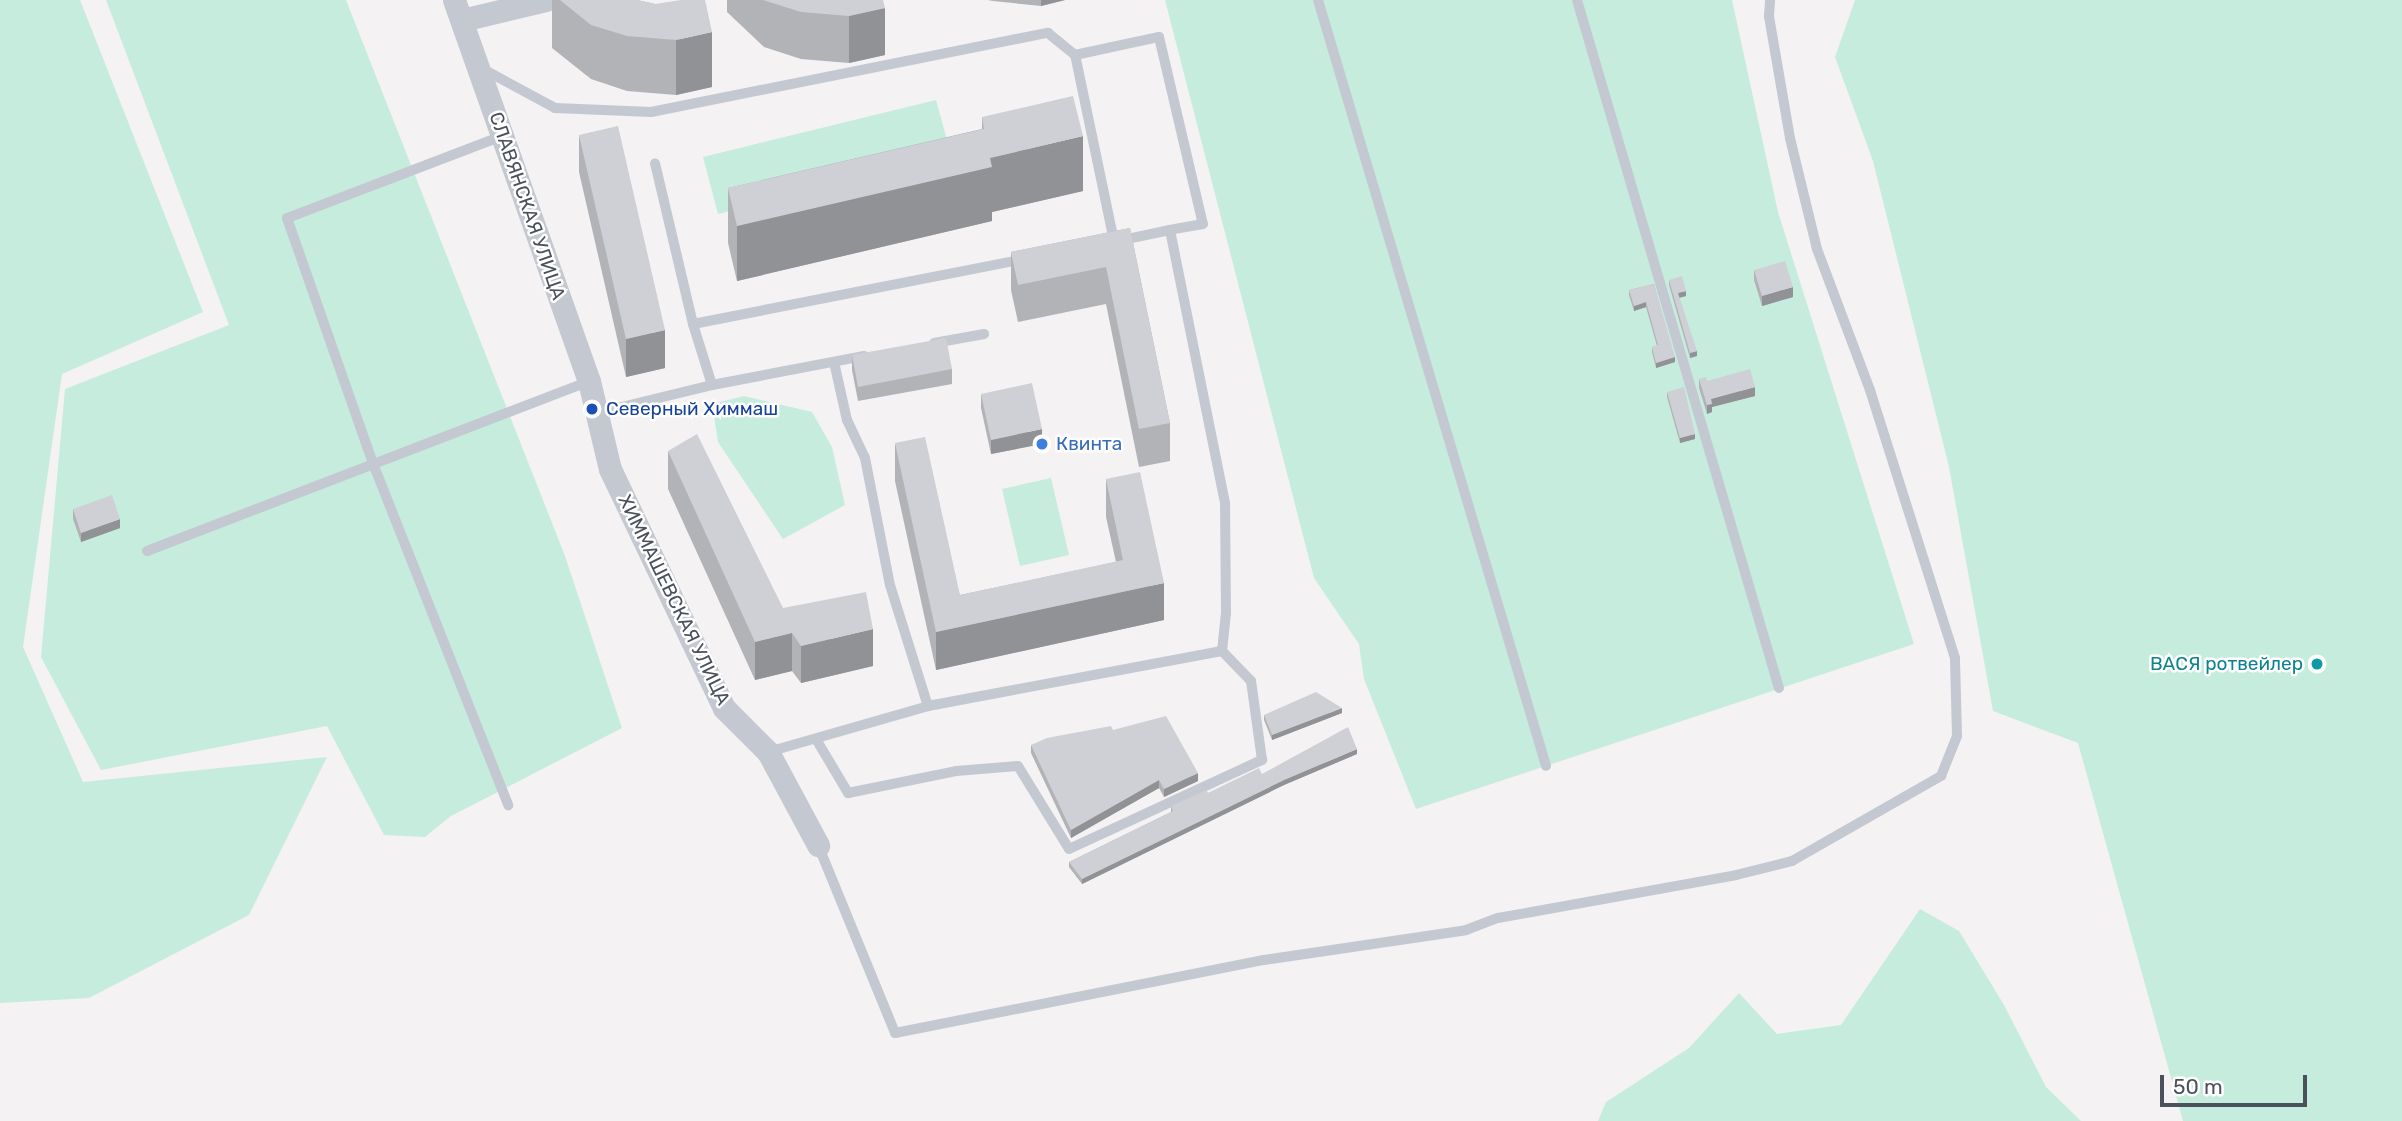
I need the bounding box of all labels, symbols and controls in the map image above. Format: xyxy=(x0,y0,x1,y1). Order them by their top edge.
street label: СЛАВЯНСКАЯ УЛИЦА xyxy=(484,109,570,303)
place label: Северный Химмаш xyxy=(606,398,778,420)
marker: Северный Химмаш xyxy=(584,401,600,417)
place label: Квинта xyxy=(1056,433,1122,455)
marker: Квинта xyxy=(1034,436,1050,452)
street label: ХИММАШЕВСКАЯ УЛИЦА xyxy=(613,491,735,709)
place label: ВАСЯ ротвейлер xyxy=(2150,653,2303,675)
marker: ВАСЯ ротвейлер xyxy=(2309,656,2325,672)
scale bar xyxy=(2164,1062,2311,1106)
text: 50 m xyxy=(2173,1074,2223,1099)

